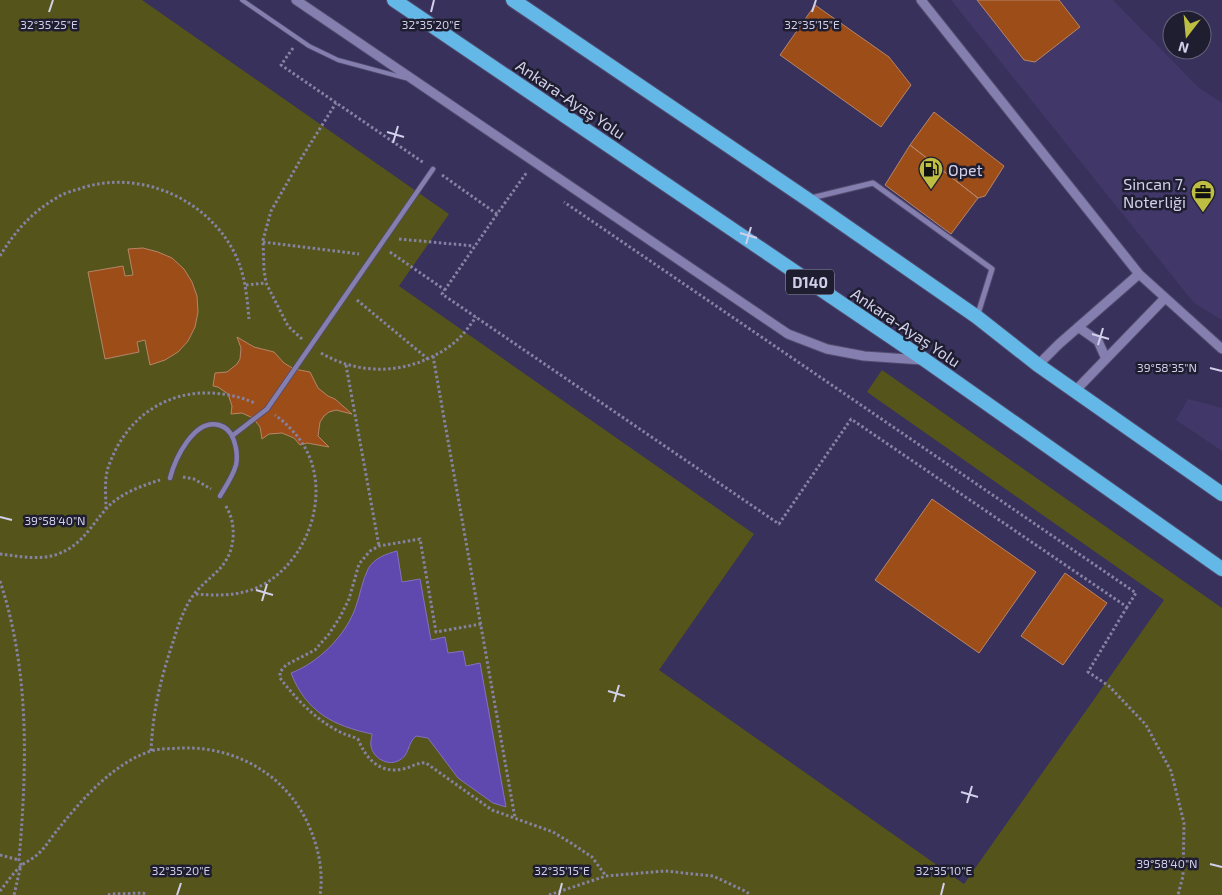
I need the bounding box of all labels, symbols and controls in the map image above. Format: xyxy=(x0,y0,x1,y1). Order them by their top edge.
north arrow xyxy=(1162,10,1212,60)
text: 32°35'25"E xyxy=(20,17,78,31)
text: 32°35'20"E xyxy=(402,17,460,31)
text: 32°35'15"E xyxy=(784,17,840,31)
text: N xyxy=(1176,38,1190,58)
street label: Ankara-Ayaş Yolu xyxy=(512,55,629,143)
fuel station icon: Opet xyxy=(918,156,944,190)
place label: Opet xyxy=(948,160,983,179)
place label: Sincan 7. Noterliği xyxy=(1123,174,1186,211)
office icon: Sincan 7. Noterliği xyxy=(1190,179,1216,213)
road number: D140 xyxy=(786,270,834,294)
street label: Ankara-Ayaş Yolu xyxy=(847,283,964,371)
text: 39°58'35"N xyxy=(1137,360,1197,374)
text: 39°58'40"N xyxy=(24,513,86,527)
text: 39°58'40"N xyxy=(1136,856,1198,870)
text: 32°35'20"E xyxy=(152,863,210,877)
text: 32°35'15"E xyxy=(534,863,590,877)
text: 32°35'10"E xyxy=(916,863,972,877)

